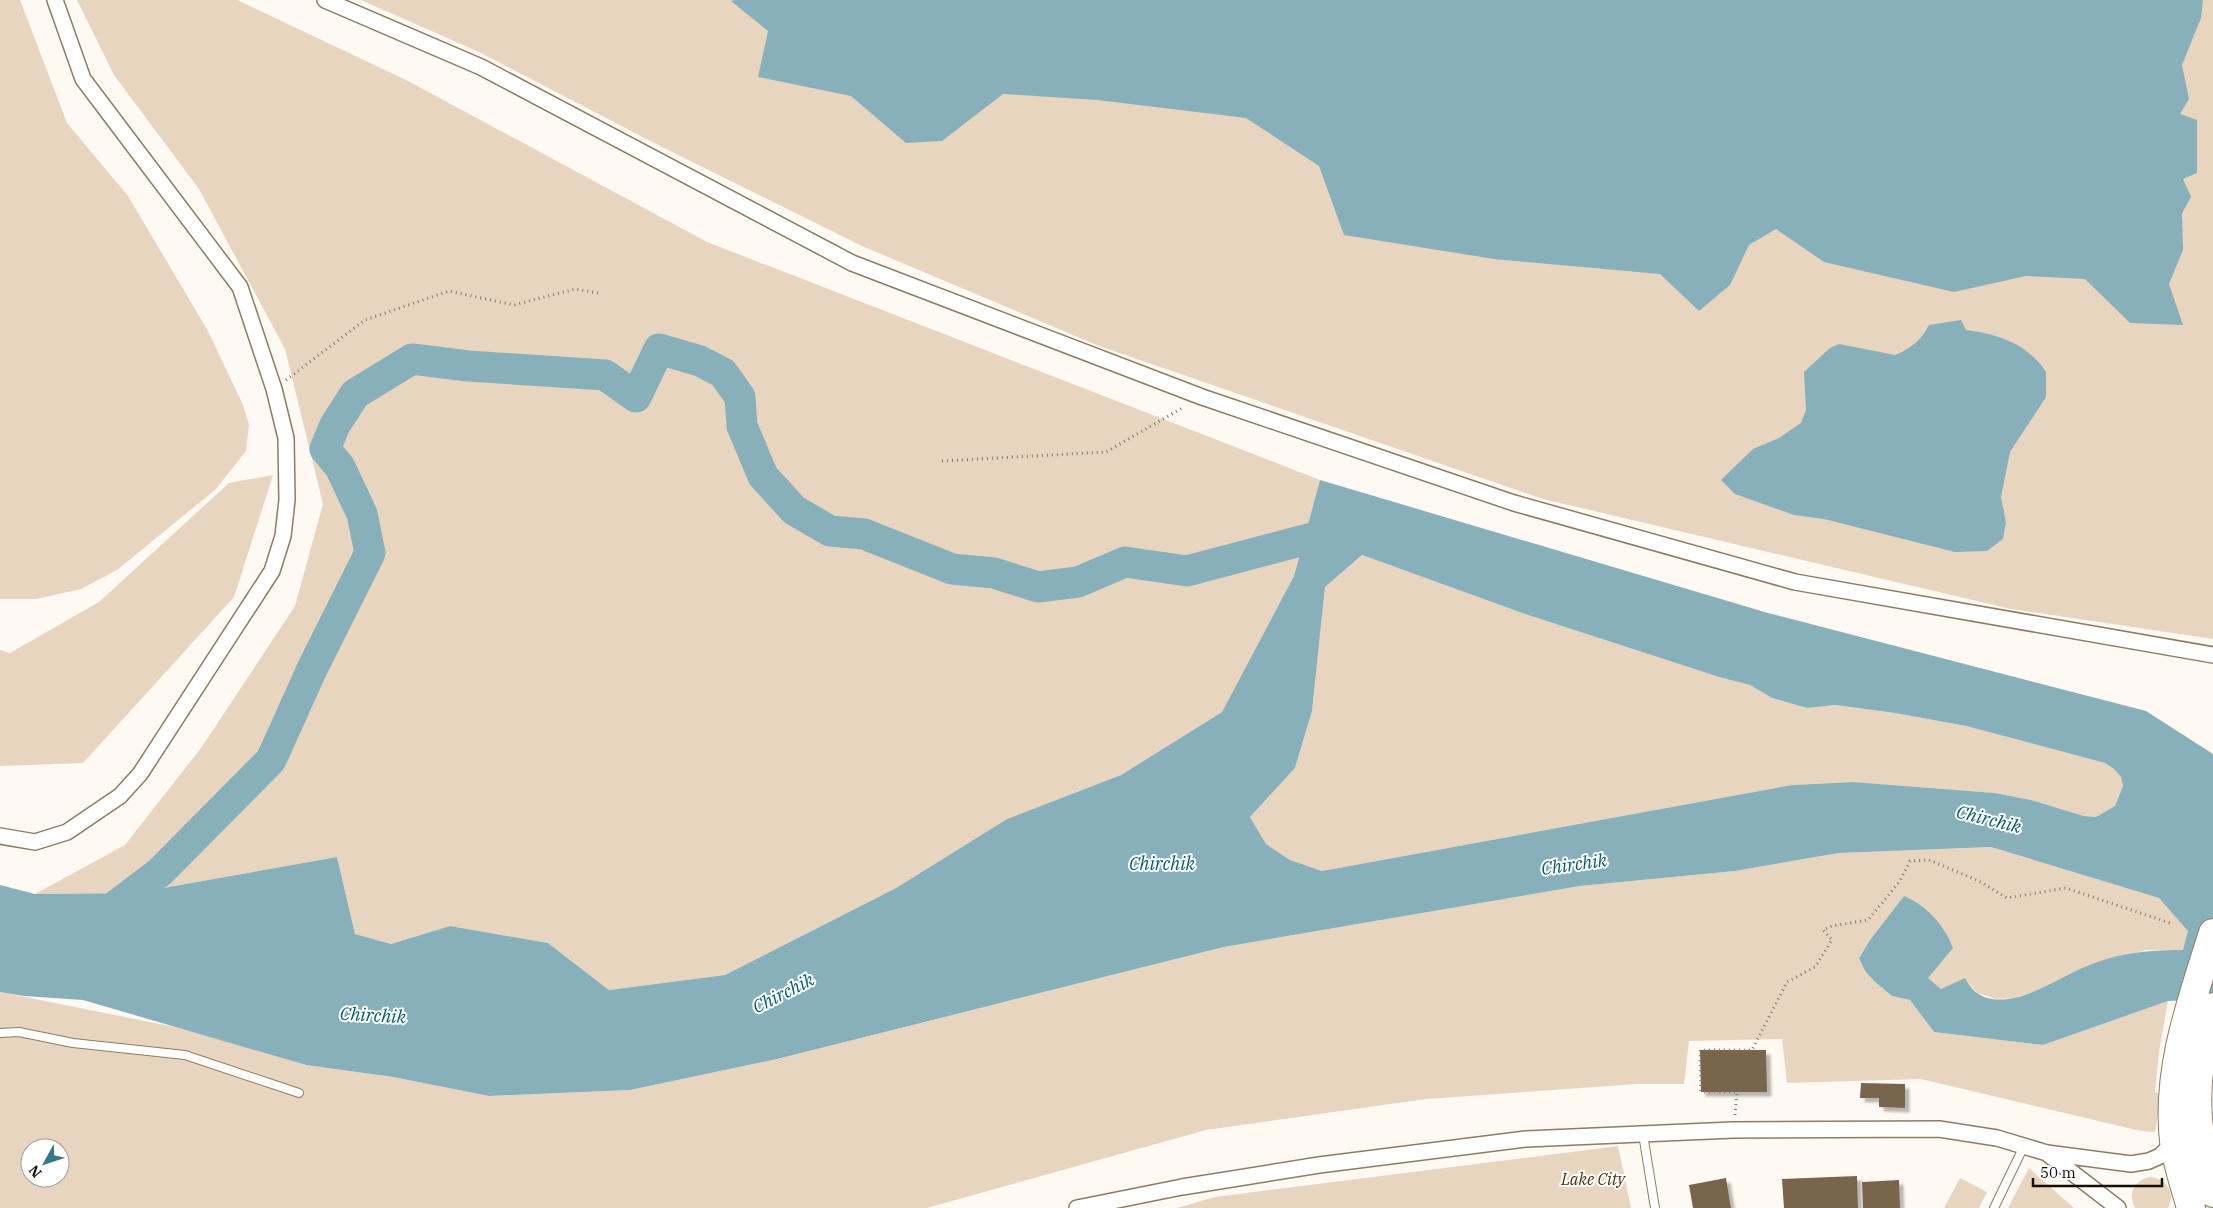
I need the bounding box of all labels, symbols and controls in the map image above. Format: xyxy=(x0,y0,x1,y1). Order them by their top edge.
water label: Chirchik xyxy=(1954,800,2024,838)
water label: Chirchik xyxy=(1540,848,1609,880)
water label: Chirchik xyxy=(1129,852,1196,875)
water label: Chirchik xyxy=(748,968,818,1018)
water label: Chirchik xyxy=(339,1002,407,1028)
north arrow xyxy=(20,1138,70,1188)
scale bar xyxy=(2033,1156,2162,1188)
text: N xyxy=(25,1161,45,1181)
text: 50 m xyxy=(2040,1163,2076,1182)
park label: Lake City xyxy=(1560,1169,1626,1189)

